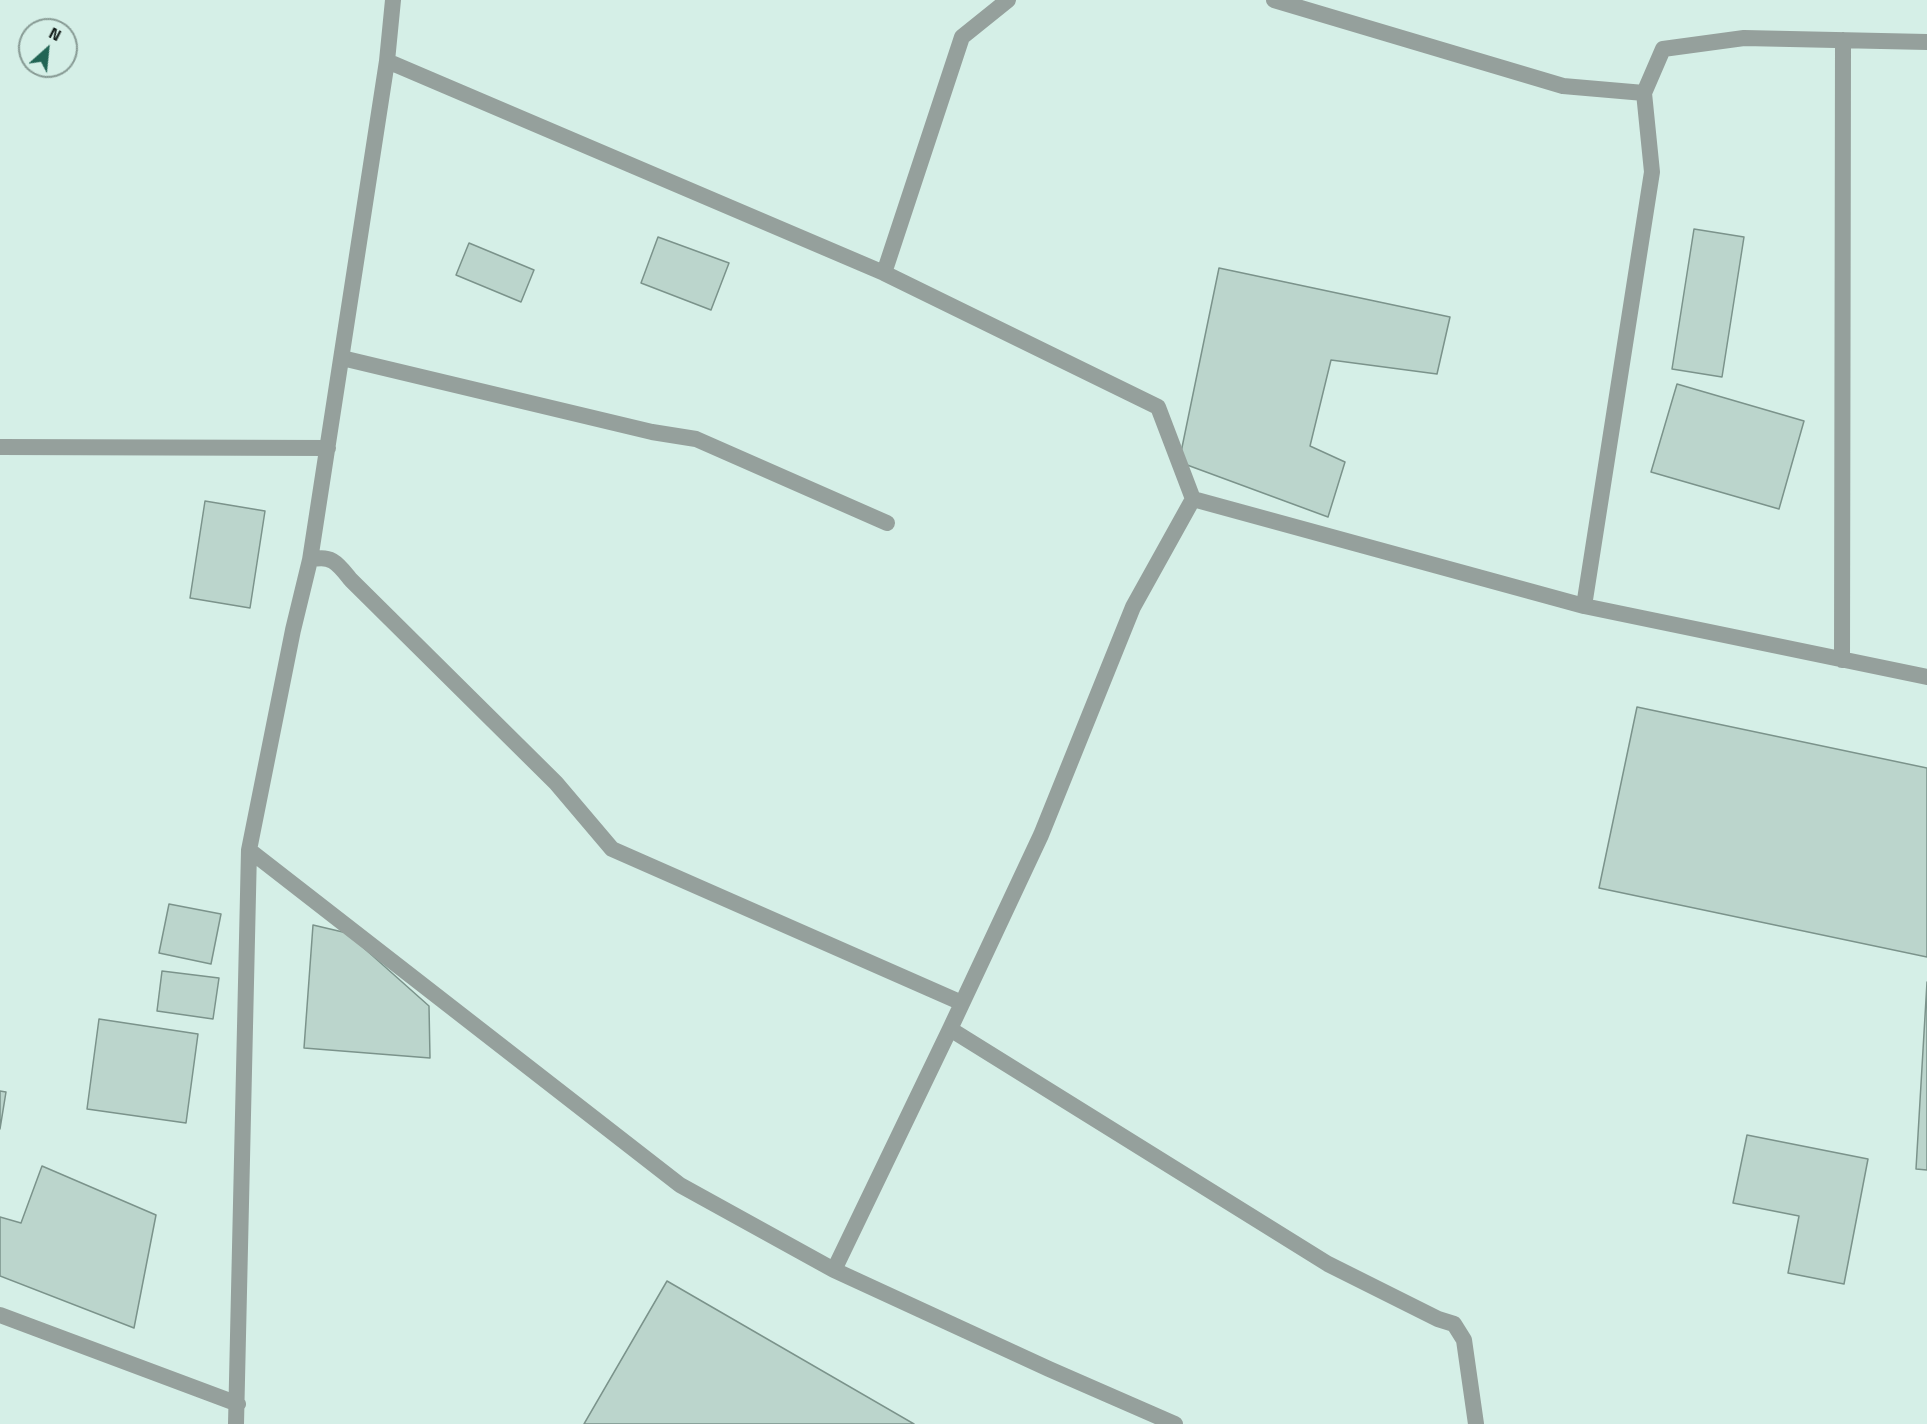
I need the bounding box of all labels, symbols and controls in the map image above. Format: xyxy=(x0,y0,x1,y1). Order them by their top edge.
north arrow xyxy=(18,18,78,78)
text: N xyxy=(45,21,66,47)

